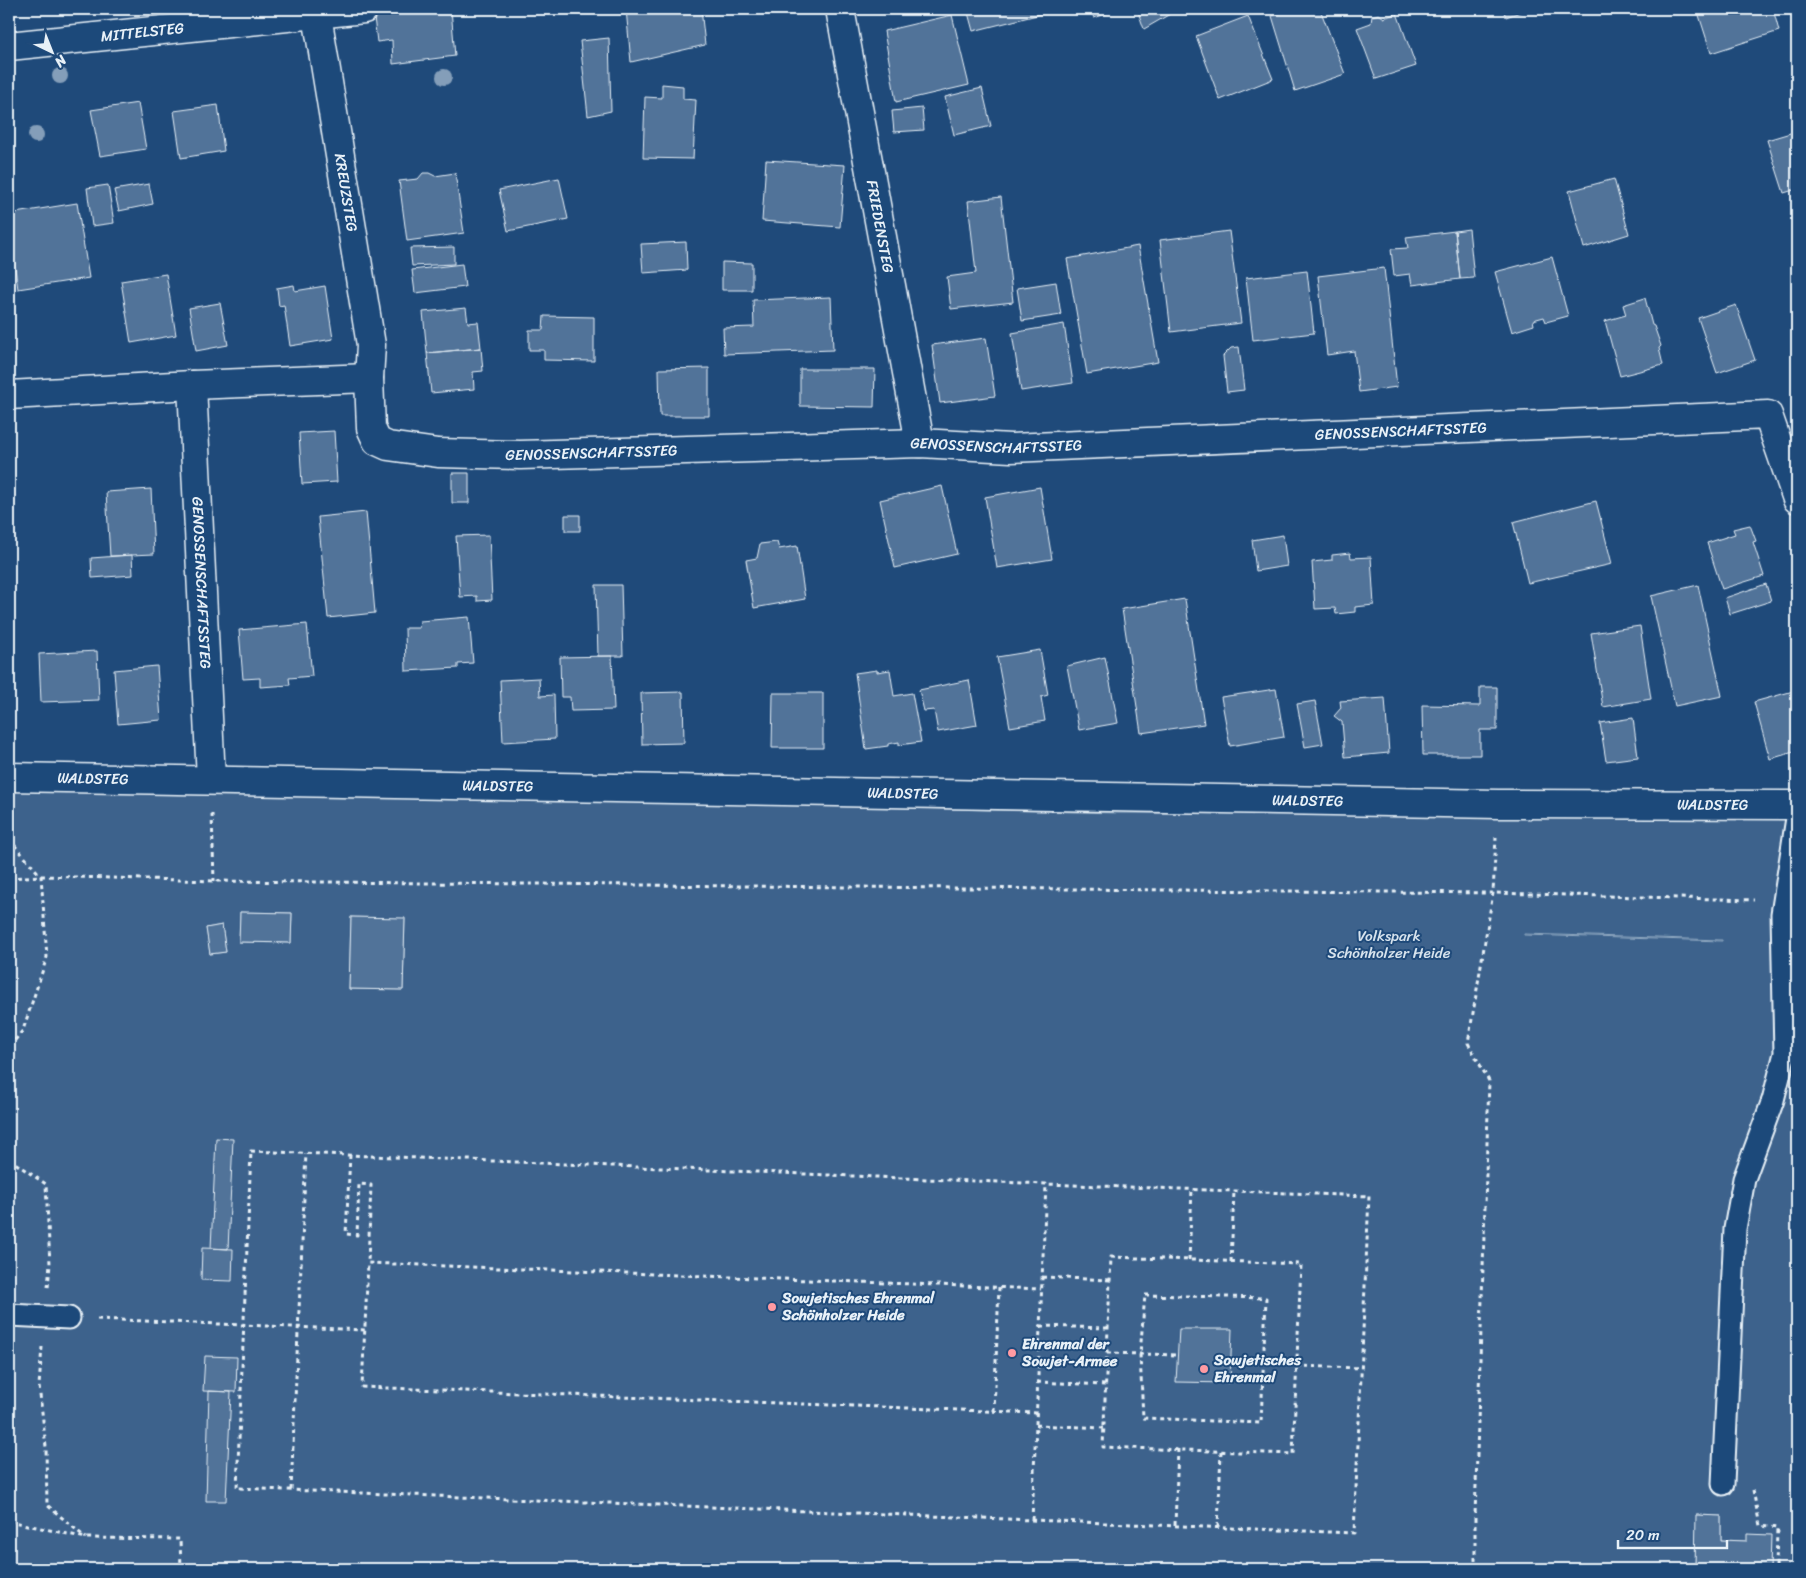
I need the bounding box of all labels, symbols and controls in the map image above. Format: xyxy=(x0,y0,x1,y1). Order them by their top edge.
street label: MITTELSTEG xyxy=(99,15,186,49)
north arrow xyxy=(28,28,78,78)
text: N xyxy=(48,48,73,74)
street label: KREUZSTEG xyxy=(327,151,365,234)
street label: FRIEDENSTEG xyxy=(859,178,901,275)
street label: GENOSSENSCHAFTSSTEG xyxy=(1314,414,1487,448)
street label: GENOSSENSCHAFTSSTEG xyxy=(910,430,1083,461)
street label: GENOSSENSCHAFTSSTEG xyxy=(505,437,678,468)
street label: GENOSSENSCHAFTSSTEG xyxy=(184,496,219,669)
street label: WALDSTEG xyxy=(57,765,129,792)
street label: WALDSTEG xyxy=(462,772,534,800)
street label: WALDSTEG xyxy=(867,780,939,807)
street label: WALDSTEG xyxy=(1272,787,1344,814)
street label: WALDSTEG xyxy=(1677,792,1748,818)
park label: Volkspark Schönholzer Heide xyxy=(1328,923,1451,966)
place label: Sowjetisches Ehrenmal Schönholzer Heide xyxy=(781,1285,935,1328)
marker: Sowjetisches Ehrenmal Schönholzer Heide xyxy=(766,1301,778,1313)
place label: Ehrenmal der Sowjet-Armee xyxy=(1021,1331,1118,1374)
marker: Ehrenmal der Sowjet-Armee xyxy=(1006,1347,1018,1359)
place label: Sowjetisches Ehrenmal xyxy=(1213,1347,1302,1390)
marker: Sowjetisches Ehrenmal xyxy=(1198,1363,1210,1375)
scale bar xyxy=(1618,1518,1727,1550)
text: 20 m xyxy=(1626,1522,1660,1548)

